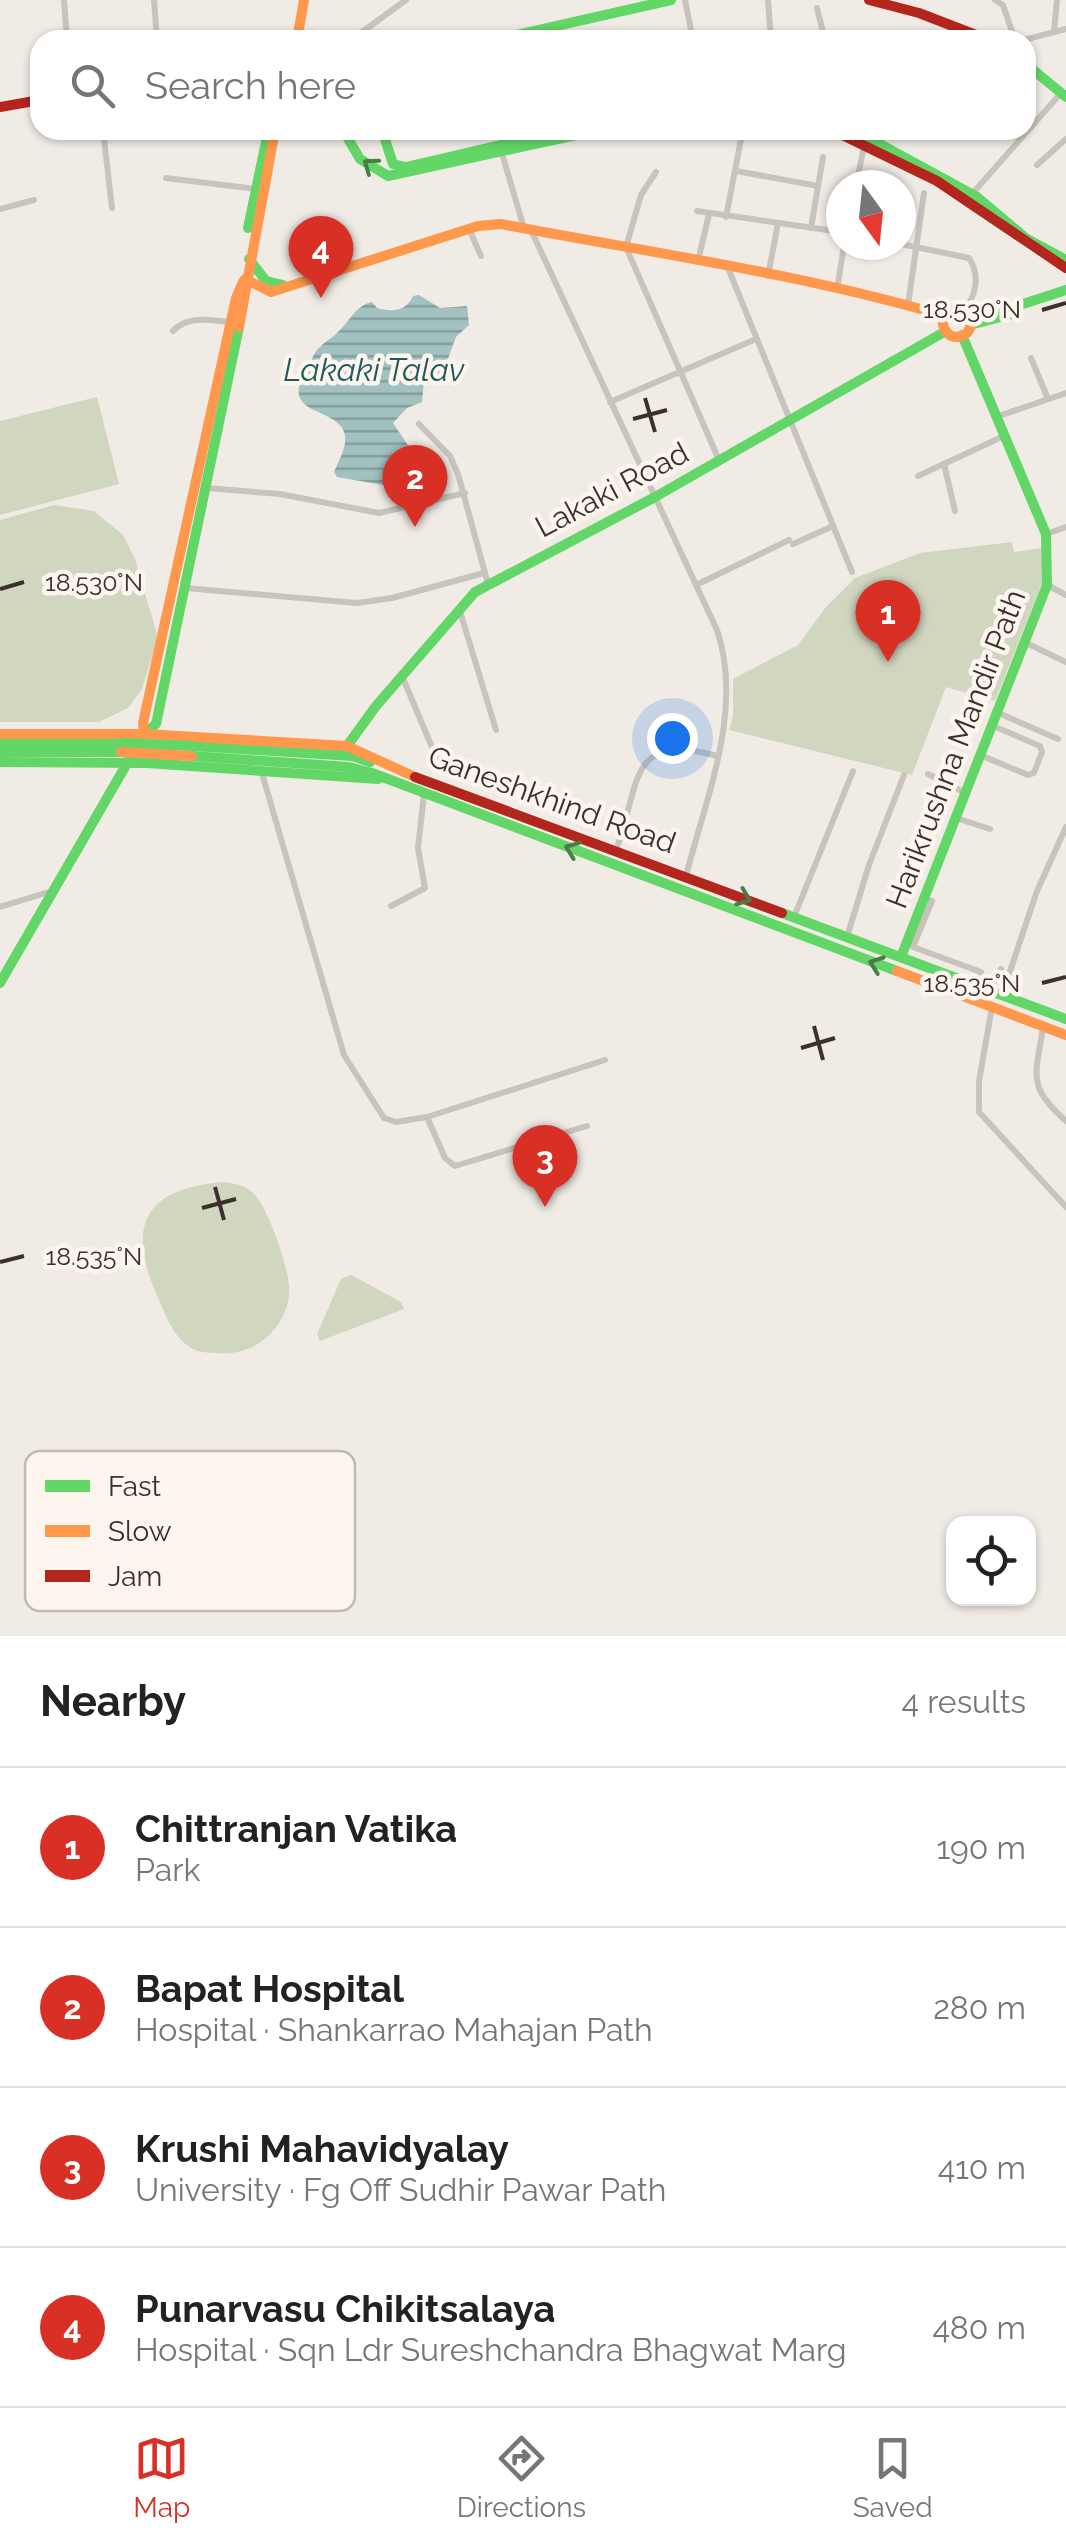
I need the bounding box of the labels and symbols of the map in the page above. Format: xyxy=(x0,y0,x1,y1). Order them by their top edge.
one-way arrow xyxy=(363,159,382,177)
north arrow xyxy=(826,170,916,260)
pin: 4 xyxy=(288,216,354,298)
text: 18.530°N xyxy=(923,294,1021,324)
water label: Lakaki Talav xyxy=(283,351,465,388)
street label: Lakaki Road xyxy=(529,435,694,544)
pin: 2 xyxy=(382,444,448,527)
text: 18.530°N xyxy=(45,567,143,597)
pin: 1 xyxy=(856,580,920,662)
street label: Harikrushna Mandir Path xyxy=(879,585,1032,913)
your location xyxy=(647,713,698,764)
street label: Ganeshkhind Road xyxy=(424,739,681,861)
one-way arrow xyxy=(565,841,582,861)
one-way arrow xyxy=(734,886,752,906)
one-way arrow xyxy=(869,955,886,976)
text: 18.535°N xyxy=(924,968,1020,998)
pin: 3 xyxy=(512,1124,578,1207)
text: 18.535°N xyxy=(46,1241,142,1271)
legend xyxy=(25,1451,355,1611)
text: Fast xyxy=(108,1470,161,1503)
text: Slow xyxy=(108,1515,172,1548)
text: Jam xyxy=(108,1560,162,1593)

